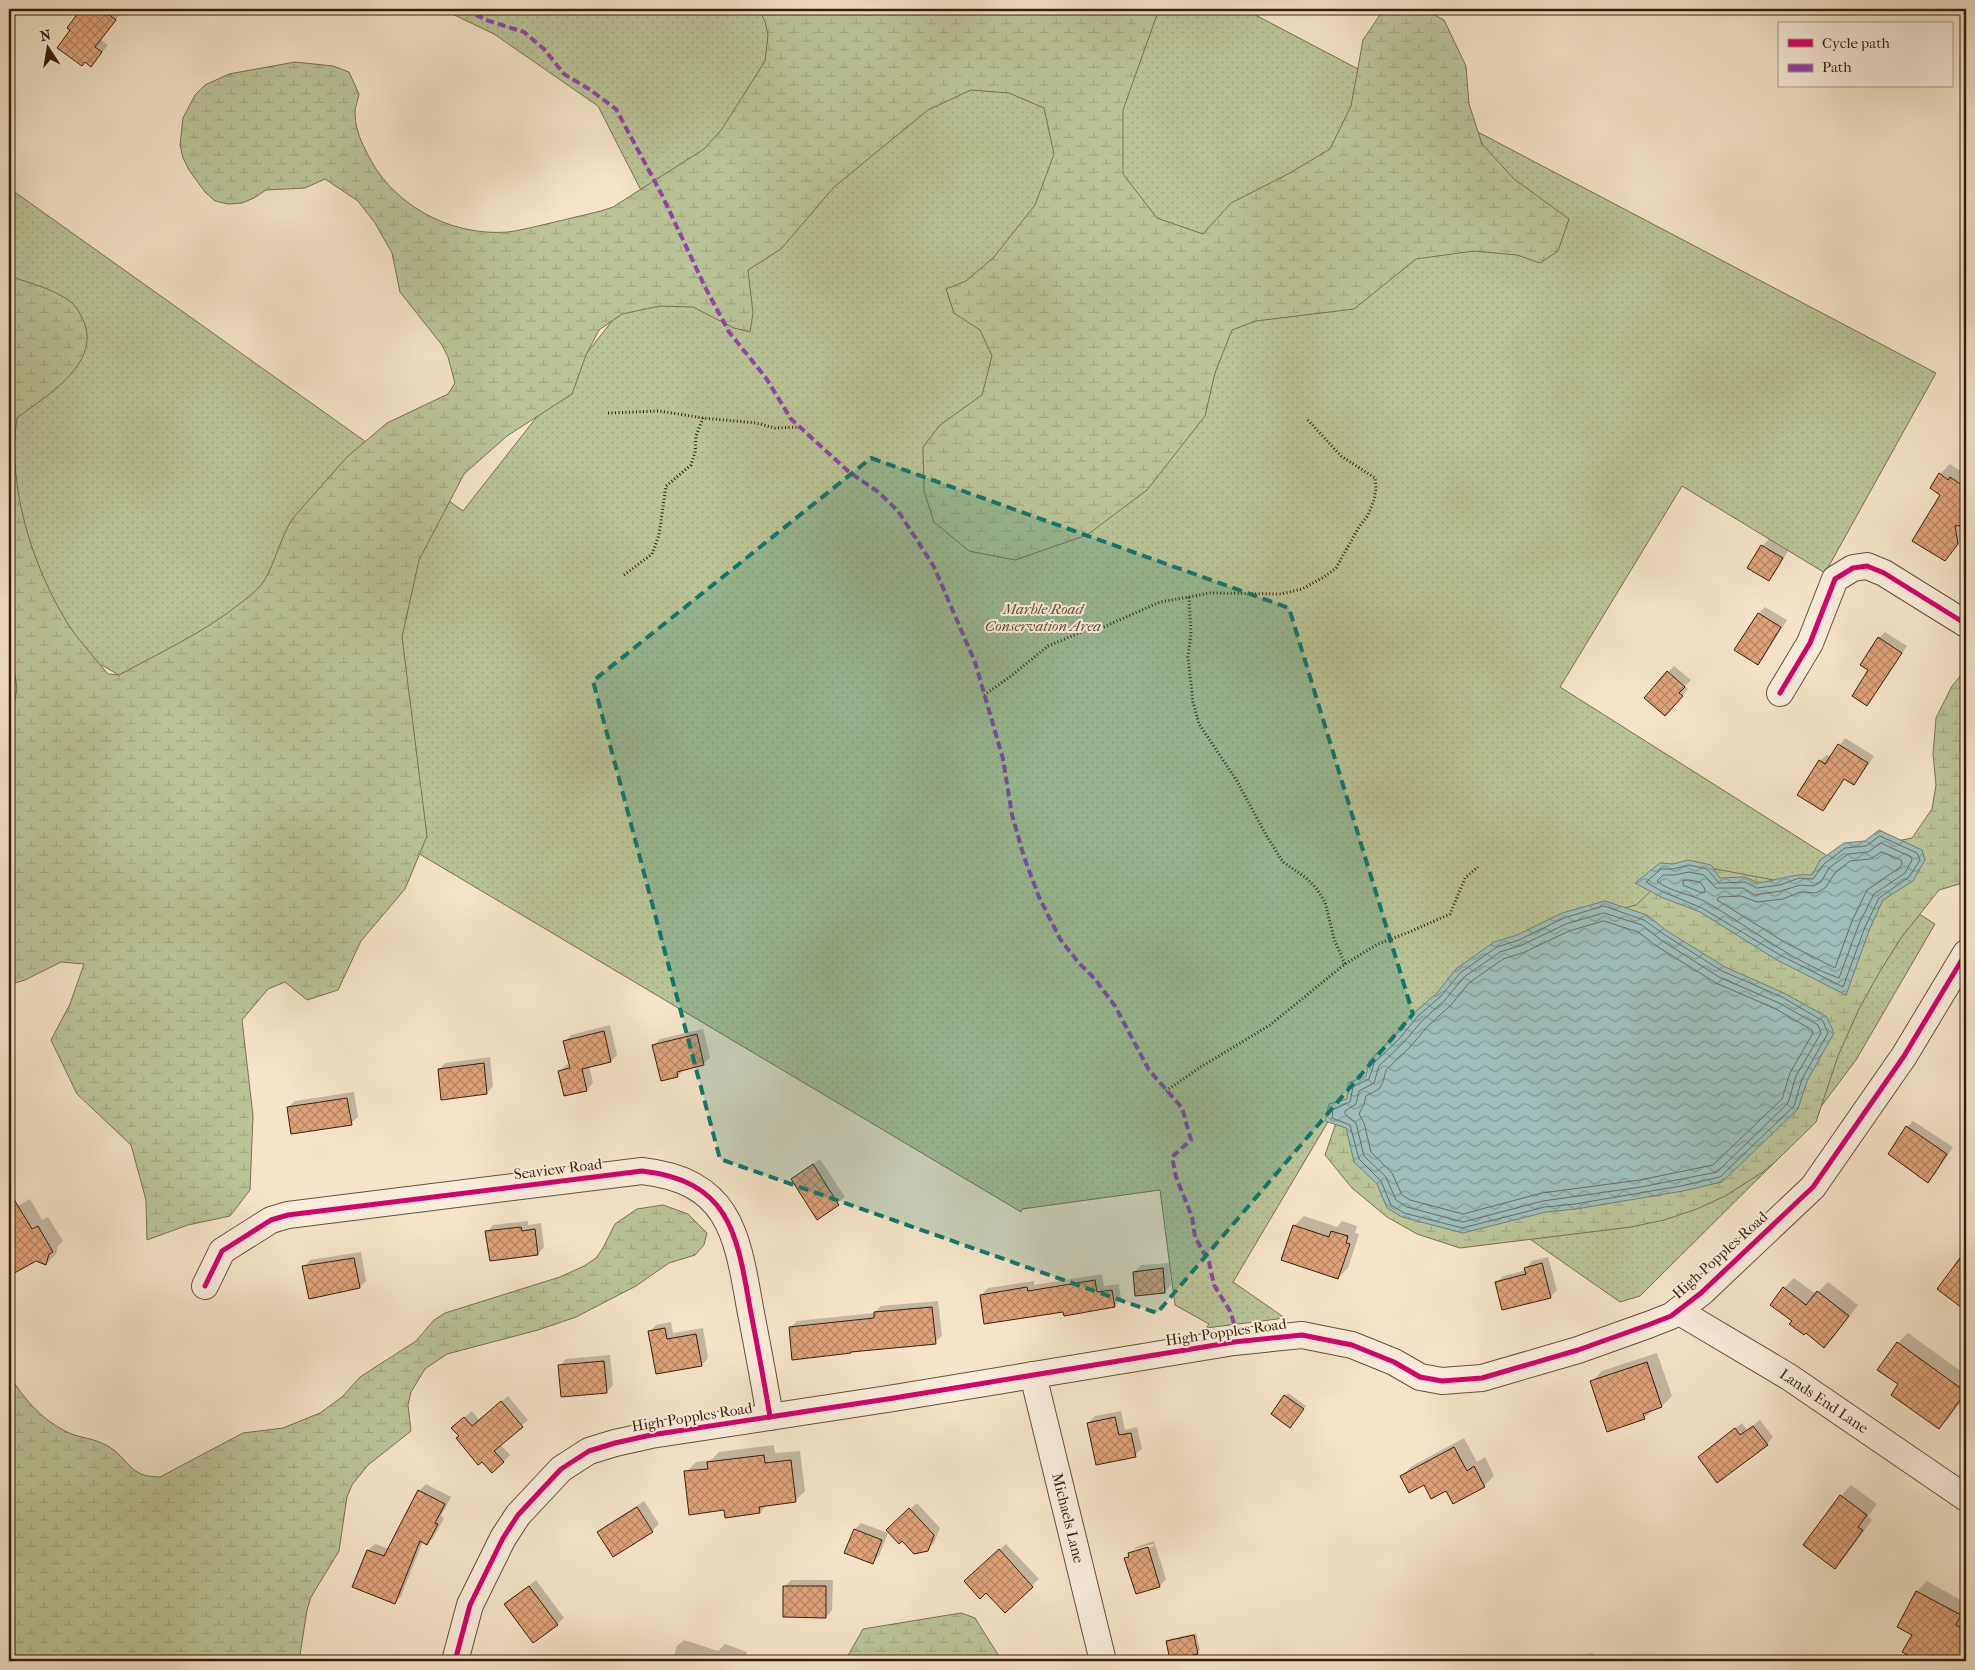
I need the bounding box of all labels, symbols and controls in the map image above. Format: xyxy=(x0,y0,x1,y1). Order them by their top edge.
north arrow xyxy=(22,22,72,72)
legend xyxy=(1778,22,1952,88)
text: N xyxy=(38,26,53,45)
text: Cycle path xyxy=(1822,34,1890,52)
text: Path xyxy=(1822,58,1852,76)
park label: Marble Road Conservation Area xyxy=(985,600,1101,635)
street label: Seaview Road xyxy=(513,1155,604,1183)
street label: High Popples Road xyxy=(1669,1207,1772,1302)
street label: High Popples Road xyxy=(1164,1314,1288,1349)
street label: Lands End Lane xyxy=(1776,1365,1872,1438)
street label: High Popples Road xyxy=(630,1398,754,1435)
street label: Michaels Lane xyxy=(1048,1471,1088,1566)

